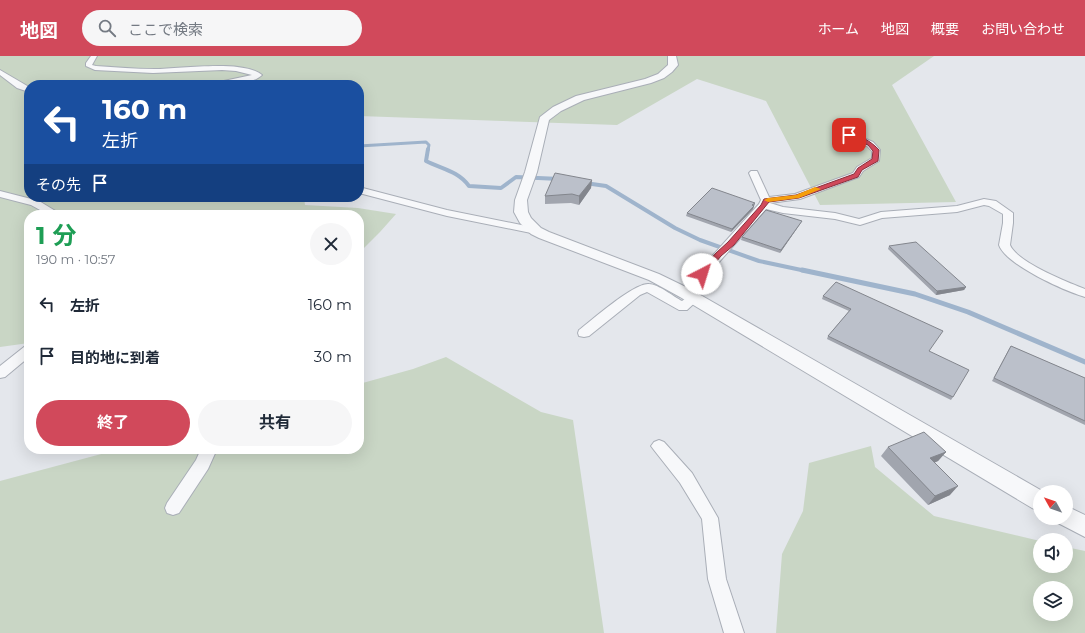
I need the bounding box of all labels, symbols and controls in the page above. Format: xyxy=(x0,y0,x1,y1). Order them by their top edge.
search box xyxy=(82,10,362,46)
icon: search xyxy=(96,17,118,39)
text: 地図 xyxy=(20,19,58,42)
text: ここで検索 xyxy=(128,20,203,39)
text: ホーム xyxy=(817,20,859,38)
text: 地図 xyxy=(881,20,909,38)
text: 概要 xyxy=(931,20,959,38)
text: お問い合わせ xyxy=(981,20,1065,38)
text: 160 m xyxy=(102,92,187,126)
icon: left xyxy=(36,96,88,148)
pin xyxy=(832,118,866,152)
icon: arrive xyxy=(838,124,860,146)
text: 左折 xyxy=(102,130,138,152)
icon: arrive xyxy=(89,172,111,194)
text: その先 xyxy=(36,175,81,194)
text: 1 分 xyxy=(36,221,76,250)
button: close xyxy=(310,223,352,265)
text: 190 m · 10:57 xyxy=(36,251,115,267)
position arrow xyxy=(681,253,723,295)
icon: left xyxy=(36,293,58,315)
text: 160 m xyxy=(308,295,352,314)
text: 左折 xyxy=(70,296,100,315)
icon: arrive xyxy=(36,345,58,367)
text: 30 m xyxy=(314,347,352,366)
text: 目的地に到着 xyxy=(70,348,160,367)
button: 終了 xyxy=(36,400,190,446)
button: 共有 xyxy=(198,400,352,446)
north arrow xyxy=(1033,485,1073,525)
map controls xyxy=(1033,485,1073,621)
button: sound xyxy=(1033,533,1073,573)
button: layers xyxy=(1033,581,1073,621)

